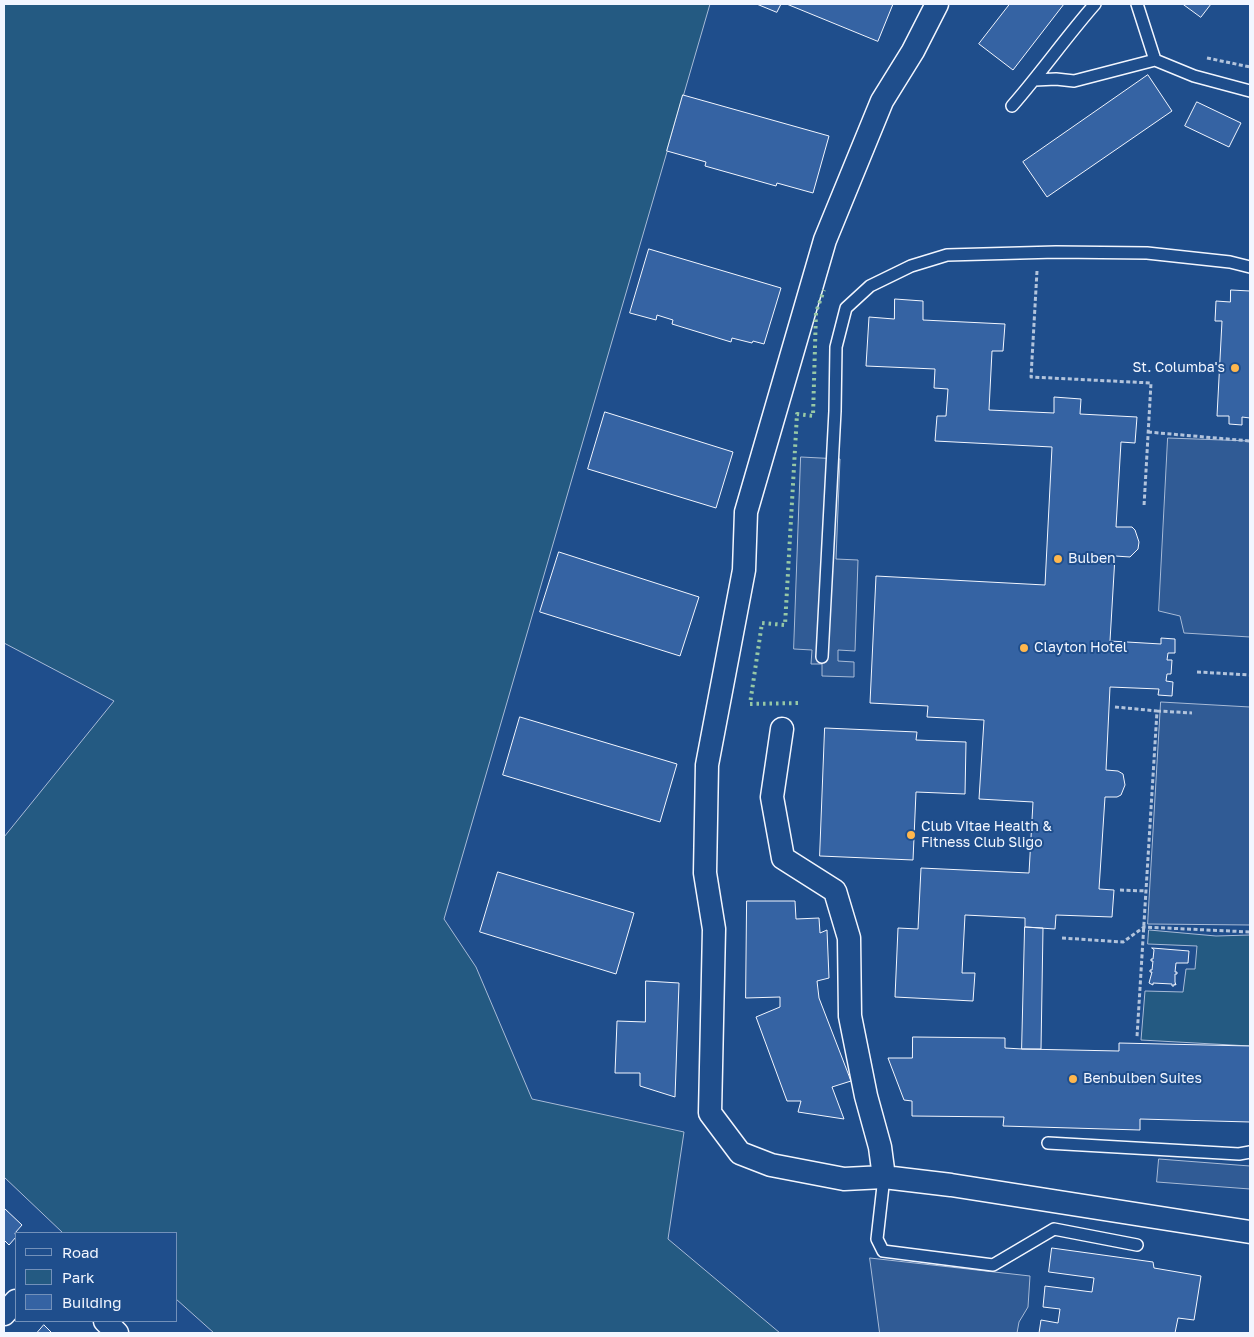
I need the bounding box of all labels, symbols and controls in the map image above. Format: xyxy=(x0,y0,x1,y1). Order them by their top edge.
place label: St. Columba's xyxy=(1132,360,1225,376)
marker: St. Columba's xyxy=(1229,362,1241,374)
place label: Bulben xyxy=(1068,551,1116,567)
marker: Bulben xyxy=(1052,553,1064,565)
place label: Clayton Hotel xyxy=(1034,640,1127,656)
marker: Clayton Hotel xyxy=(1018,642,1030,654)
place label: Club Vitae Health & Fitness Club Sligo xyxy=(921,819,1052,852)
marker: Club Vitae Health & Fitness Club Sligo xyxy=(905,829,917,841)
place label: Benbulben Suites xyxy=(1083,1071,1202,1087)
marker: Benbulben Suites xyxy=(1067,1073,1079,1085)
legend xyxy=(15,1232,178,1322)
text: Road xyxy=(62,1243,99,1261)
text: Park xyxy=(62,1268,94,1286)
text: Building xyxy=(62,1293,122,1311)

